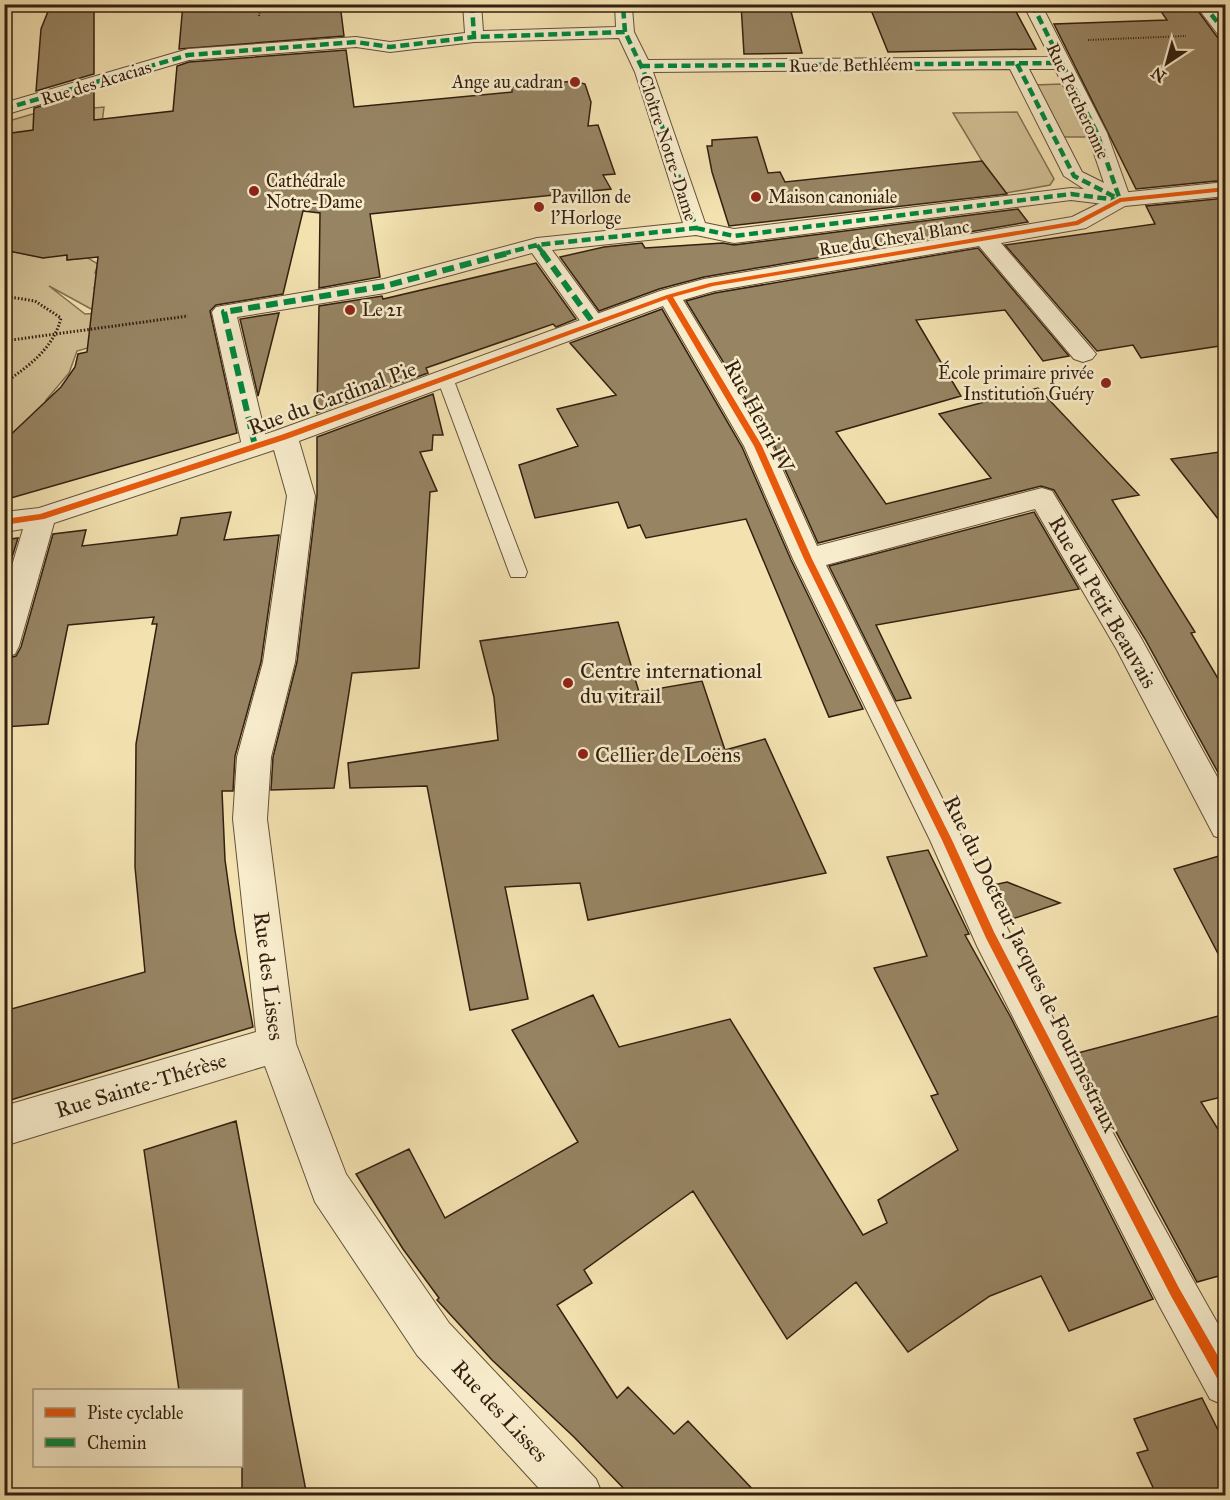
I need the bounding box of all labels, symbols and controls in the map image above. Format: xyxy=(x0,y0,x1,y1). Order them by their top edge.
north arrow xyxy=(1137,33,1197,93)
street label: Rue Percheronne xyxy=(1042,40,1114,162)
street label: Rue de Bethléem xyxy=(789,53,913,77)
street label: Rue des Acacias xyxy=(38,56,154,110)
text: N xyxy=(1147,63,1170,86)
place label: Ange au cadran xyxy=(451,71,563,94)
street label: Cloître Notre-Dame xyxy=(634,72,702,224)
marker: Ange au cadran xyxy=(568,75,582,89)
place label: Cathédrale Notre-Dame xyxy=(266,170,362,213)
marker: Cathédrale Notre-Dame xyxy=(247,184,261,198)
place label: Pavillon de l'Horloge xyxy=(551,186,631,230)
place label: Maison canoniale xyxy=(768,186,897,208)
marker: Maison canoniale xyxy=(749,190,763,204)
marker: Pavillon de l'Horloge xyxy=(532,200,546,214)
street label: Rue du Cheval Blanc xyxy=(817,215,971,261)
place label: Le 21 xyxy=(362,299,403,321)
marker: Le 21 xyxy=(343,303,357,317)
street label: Rue du Cardinal Pie xyxy=(244,355,420,441)
street label: Rue Henri IV xyxy=(718,355,801,479)
place label: École primaire privée Institution Guéry xyxy=(938,360,1095,405)
marker: École primaire privée Institution Guéry xyxy=(1099,376,1113,390)
street label: Rue du Petit Beauvais xyxy=(1043,511,1163,693)
place label: Centre international du vitrail xyxy=(580,657,762,709)
marker: Centre international du vitrail xyxy=(561,676,575,690)
place label: Cellier de Loëns xyxy=(595,741,741,768)
marker: Cellier de Loëns xyxy=(576,747,590,761)
street label: Rue du Docteur Jacques de Fourmestraux xyxy=(937,791,1125,1137)
street label: Rue des Lisses xyxy=(248,910,290,1042)
street label: Rue Sainte-Thérèse xyxy=(52,1046,230,1124)
street label: Rue des Lisses xyxy=(446,1354,554,1468)
legend xyxy=(33,1389,243,1467)
text: Piste cyclable xyxy=(87,1402,184,1424)
text: Chemin xyxy=(87,1432,147,1454)

